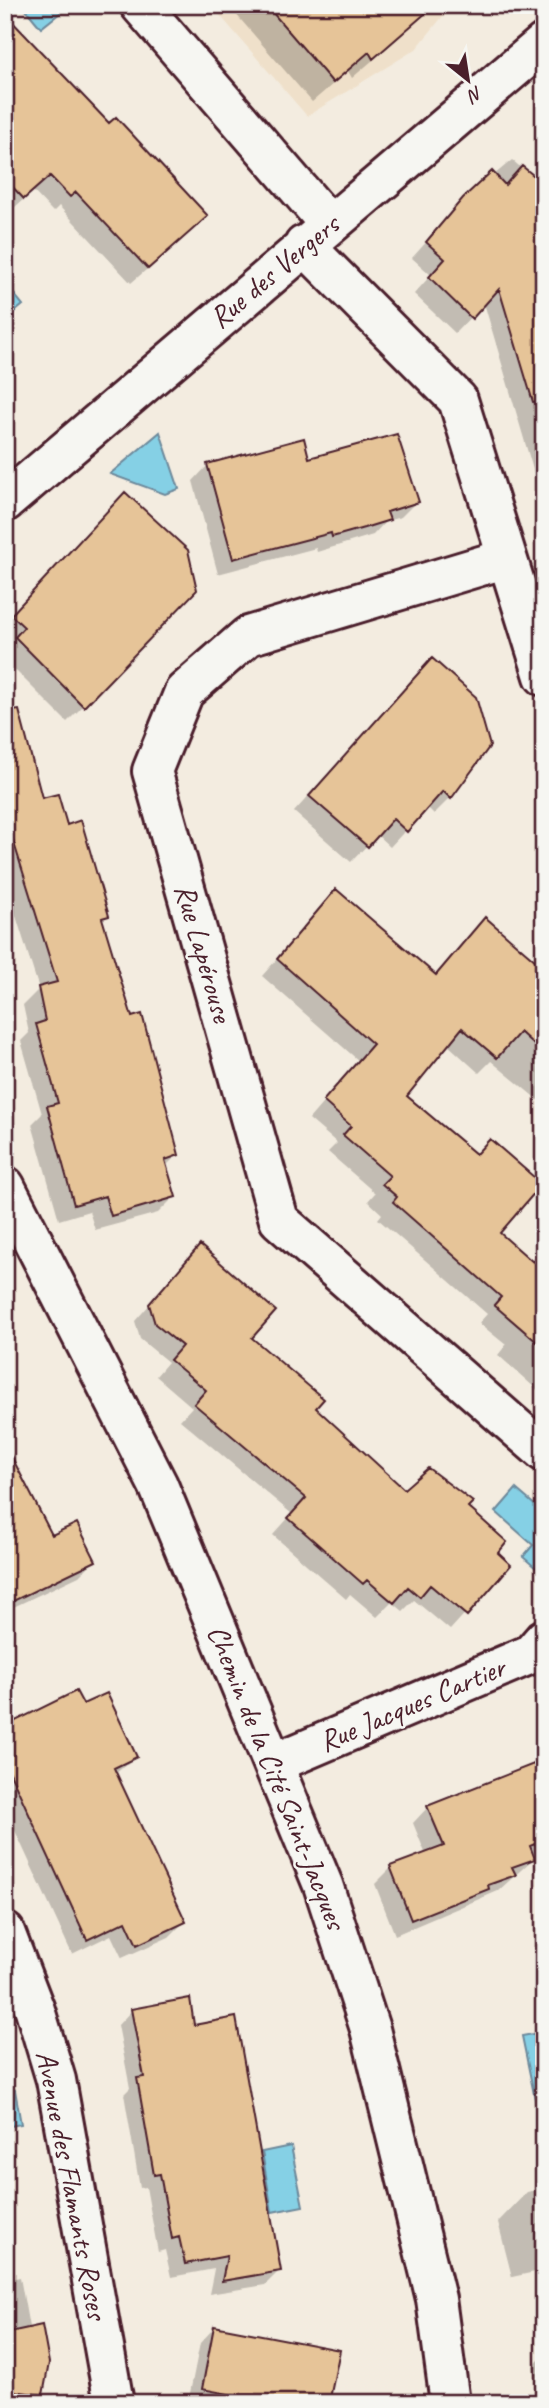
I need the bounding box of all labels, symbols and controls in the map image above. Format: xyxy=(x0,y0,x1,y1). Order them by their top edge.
north arrow xyxy=(434,46,504,116)
text: N xyxy=(462,81,487,109)
street label: Rue des Vergers xyxy=(201,204,349,336)
street label: Rue Lapérouse xyxy=(166,880,242,1029)
street label: Chemin de la Cité Saint-Jacques xyxy=(199,1619,356,1937)
street label: Rue Jacques Cartier xyxy=(313,1647,513,1760)
street label: Avenue des Flamants Roses xyxy=(27,2048,117,2325)

